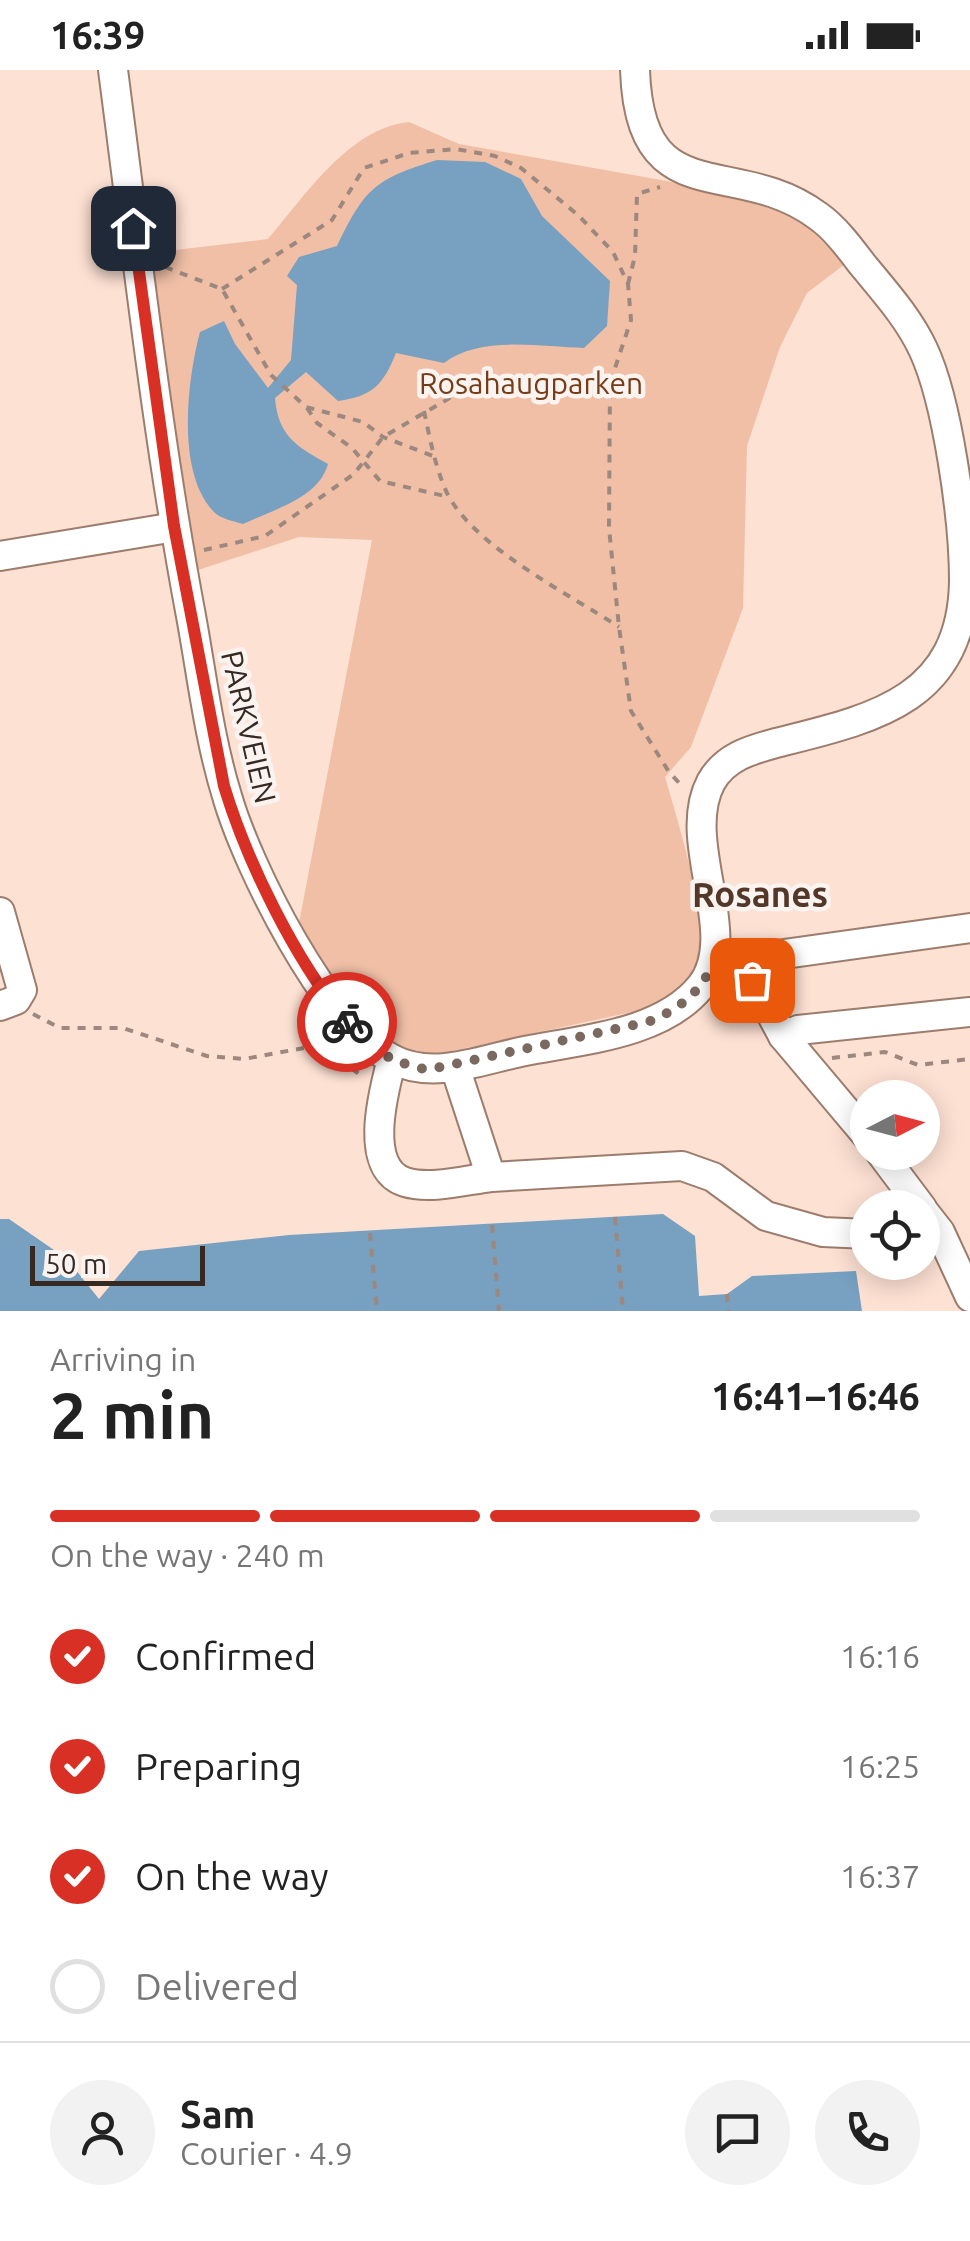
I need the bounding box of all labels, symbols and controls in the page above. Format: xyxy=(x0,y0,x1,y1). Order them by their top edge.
text: 16:39 xyxy=(50,14,145,56)
pin xyxy=(91,186,176,271)
icon: home xyxy=(106,201,161,256)
park label: Rosahaugparken xyxy=(419,366,643,400)
street label: PARKVEIEN xyxy=(215,647,283,806)
district label: Rosanes xyxy=(692,874,828,914)
pin xyxy=(710,938,795,1023)
icon: bag xyxy=(725,953,780,1008)
courier xyxy=(297,972,397,1072)
icon: bike xyxy=(320,995,375,1050)
north arrow xyxy=(850,1080,940,1170)
map controls xyxy=(850,1080,940,1280)
button: locate xyxy=(850,1190,940,1280)
scale bar xyxy=(30,1241,205,1286)
text: 50 m xyxy=(45,1248,107,1279)
text: Arriving in xyxy=(50,1341,196,1377)
text: 16:41–16:46 xyxy=(711,1375,920,1417)
text: 2 min xyxy=(50,1378,214,1451)
text: On the way · 240 m xyxy=(50,1537,325,1573)
icon: check xyxy=(50,1629,105,1684)
text: Confirmed xyxy=(135,1635,316,1677)
text: 16:16 xyxy=(840,1638,920,1674)
icon: check xyxy=(50,1739,105,1794)
text: Preparing xyxy=(135,1745,302,1787)
text: 16:25 xyxy=(840,1748,920,1784)
icon: check xyxy=(50,1849,105,1904)
text: On the way xyxy=(135,1855,328,1897)
text: 16:37 xyxy=(840,1858,920,1894)
text: Delivered xyxy=(135,1965,299,2007)
button: person xyxy=(50,2080,155,2185)
button: chat xyxy=(685,2080,790,2185)
button: phone xyxy=(815,2080,920,2185)
text: Sam xyxy=(180,2093,255,2135)
text: Courier · 4.9 xyxy=(180,2135,353,2171)

